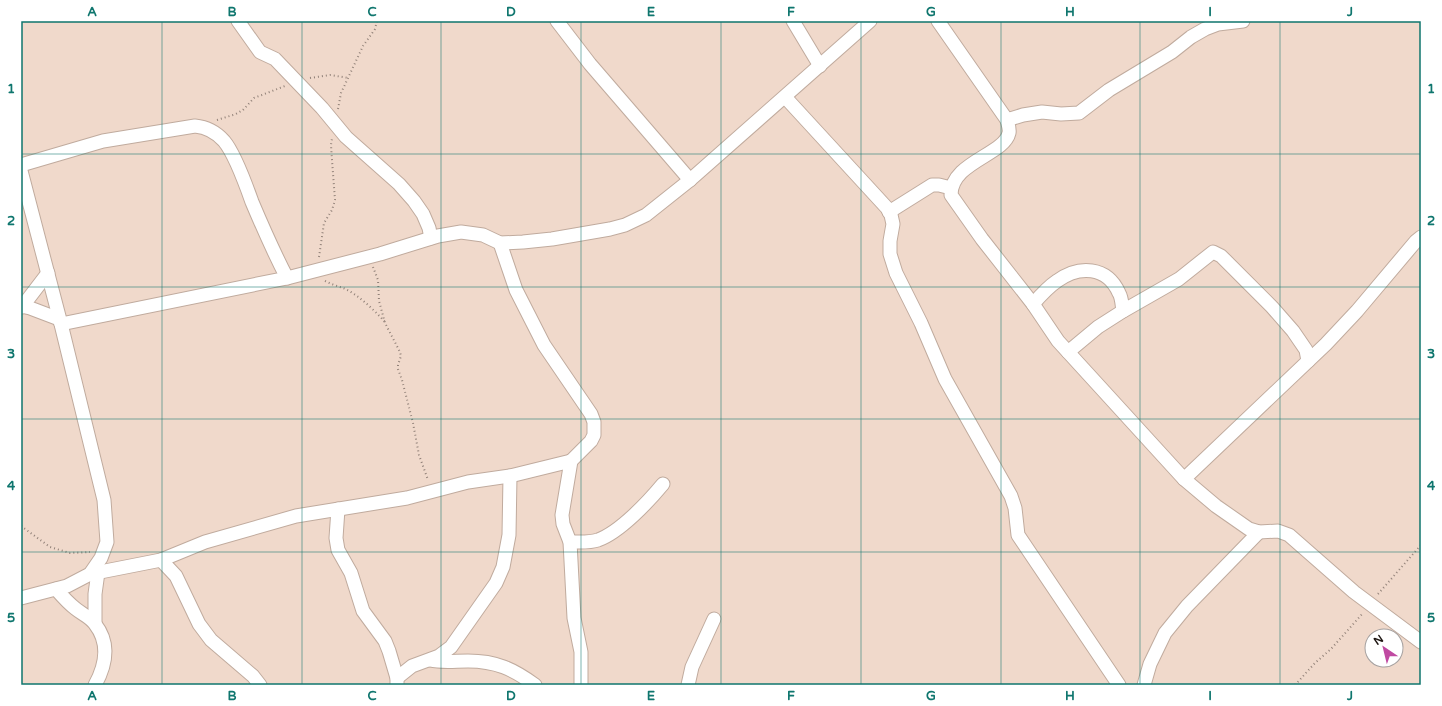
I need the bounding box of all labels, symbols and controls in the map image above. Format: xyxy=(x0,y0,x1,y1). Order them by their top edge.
text: A xyxy=(87,4,97,20)
text: B xyxy=(227,4,237,20)
text: C xyxy=(367,4,377,20)
text: D xyxy=(506,4,516,20)
text: E xyxy=(647,4,655,20)
text: F xyxy=(787,4,795,20)
text: G xyxy=(926,4,936,20)
text: H xyxy=(1065,4,1075,20)
text: I xyxy=(1208,4,1212,20)
text: J xyxy=(1346,4,1353,20)
text: 1 xyxy=(7,81,15,97)
text: 1 xyxy=(1427,81,1435,97)
text: 2 xyxy=(7,213,15,229)
text: 2 xyxy=(1427,213,1435,229)
text: 3 xyxy=(7,346,15,362)
text: 3 xyxy=(1427,346,1435,362)
text: 4 xyxy=(7,478,16,494)
text: 4 xyxy=(1427,478,1436,494)
text: 5 xyxy=(7,610,15,626)
text: 5 xyxy=(1427,610,1435,626)
north arrow xyxy=(1364,628,1404,668)
text: N xyxy=(1371,632,1386,648)
text: A xyxy=(87,688,97,704)
text: B xyxy=(227,688,237,704)
text: C xyxy=(367,688,377,704)
text: D xyxy=(506,688,516,704)
text: E xyxy=(647,688,655,704)
text: F xyxy=(787,688,795,704)
text: G xyxy=(926,688,936,704)
text: H xyxy=(1065,688,1075,704)
text: I xyxy=(1208,688,1212,704)
text: J xyxy=(1346,688,1353,704)

